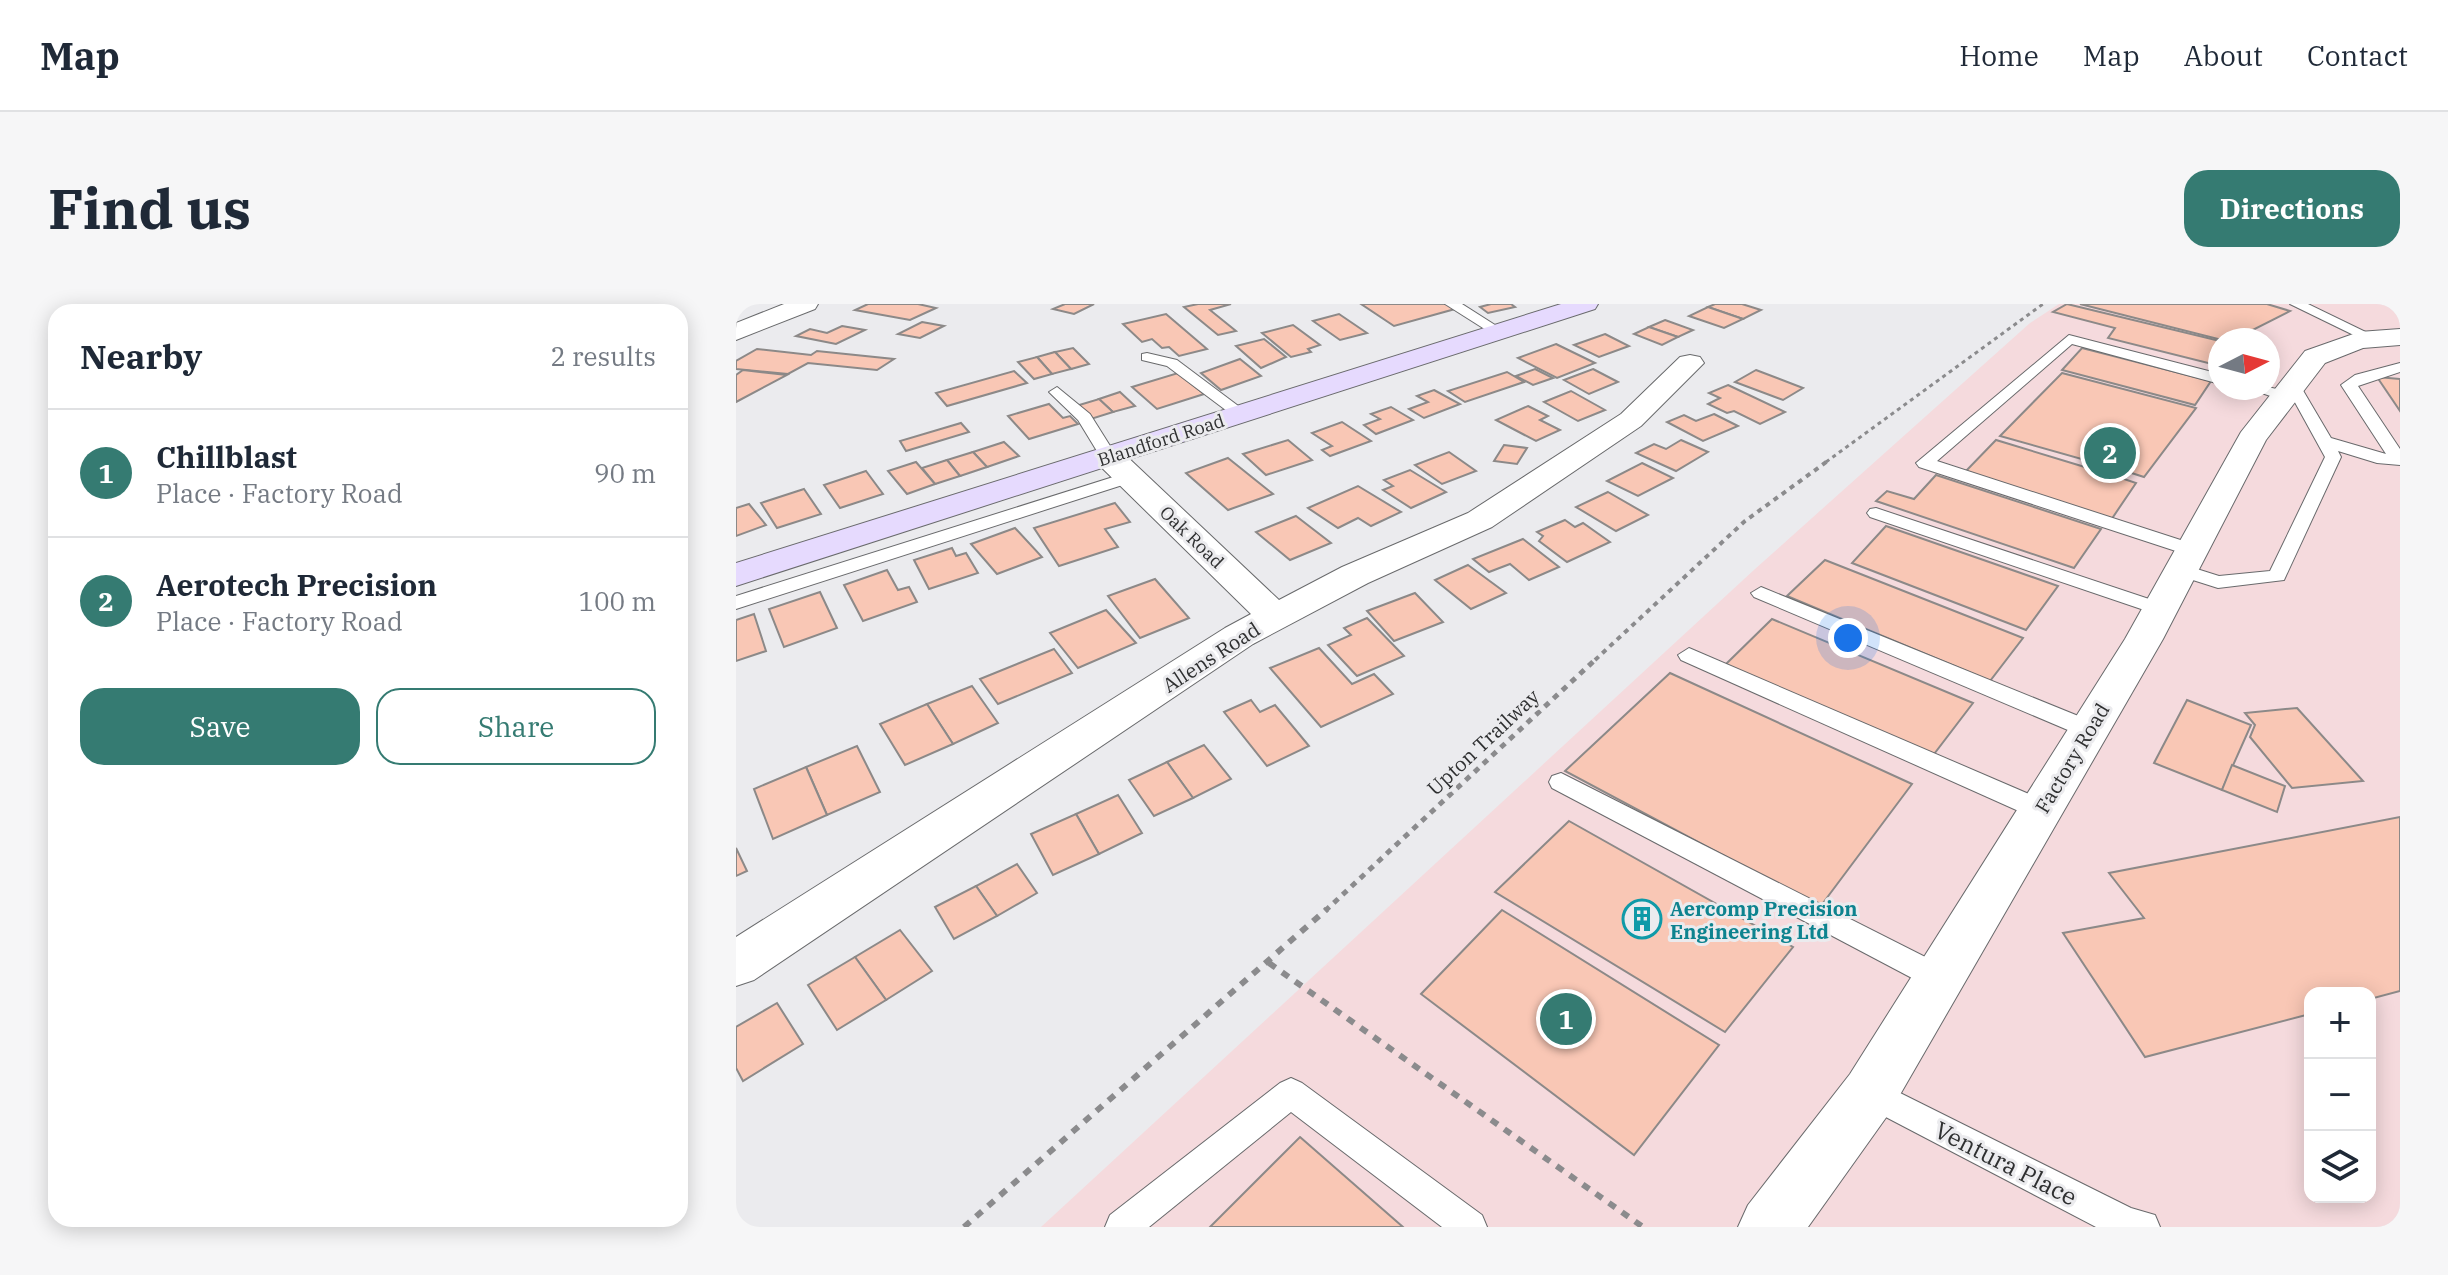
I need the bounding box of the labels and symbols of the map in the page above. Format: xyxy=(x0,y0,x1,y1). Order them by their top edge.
north arrow xyxy=(2208,328,2280,400)
street label: Blandford Road xyxy=(1095,409,1227,471)
pin: 2 xyxy=(2084,423,2136,483)
street label: Oak Road xyxy=(1155,501,1229,573)
street label: Allens Road xyxy=(1157,615,1265,699)
your location xyxy=(1828,618,1868,658)
street label: Upton Trailway xyxy=(1421,683,1545,801)
street label: Factory Road xyxy=(2029,698,2115,818)
place label: Aercomp Precision Engineering Ltd xyxy=(1670,895,1858,945)
building icon: Aercomp Precision Engineering Ltd xyxy=(1621,898,1663,940)
pin: 1 xyxy=(1540,989,1592,1049)
street label: Ventura Place xyxy=(1929,1113,2083,1213)

